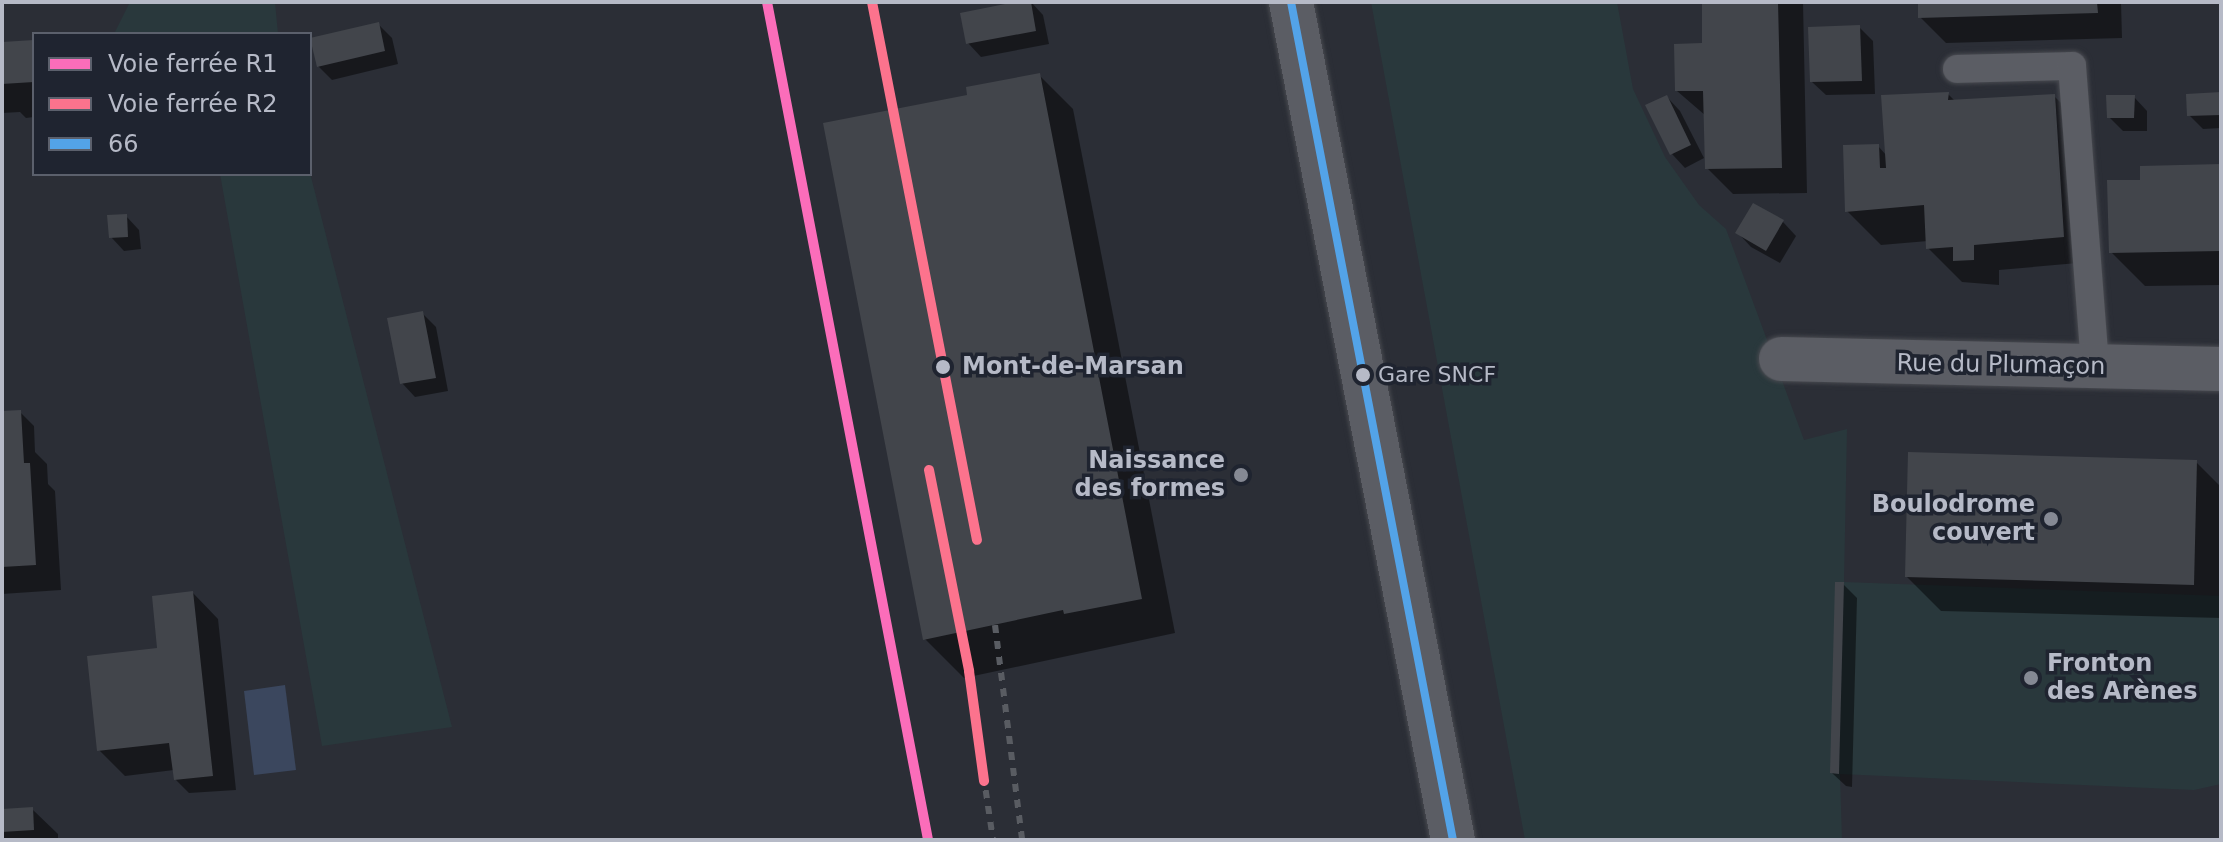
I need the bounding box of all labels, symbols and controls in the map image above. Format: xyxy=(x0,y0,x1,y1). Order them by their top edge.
legend xyxy=(32,32,312,176)
text: Voie ferrée R1 xyxy=(108,50,277,78)
text: Voie ferrée R2 xyxy=(108,90,277,118)
text: 66 xyxy=(108,130,139,158)
street label: Rue du Plumaçon xyxy=(1896,349,2106,381)
place label: Mont-de-Marsan xyxy=(962,353,1184,381)
marker: Mont-de-Marsan xyxy=(931,355,955,379)
place label: Gare SNCF xyxy=(1378,362,1496,388)
marker: Gare SNCF xyxy=(1355,367,1371,383)
place label: Naissance des formes xyxy=(1075,447,1225,503)
marker: Naissance des formes xyxy=(1232,466,1250,484)
place label: Boulodrome couvert xyxy=(1872,491,2035,547)
marker: Boulodrome couvert xyxy=(2042,510,2060,528)
place label: Fronton des Arènes xyxy=(2047,650,2197,706)
marker: Fronton des Arènes xyxy=(2022,669,2040,687)

